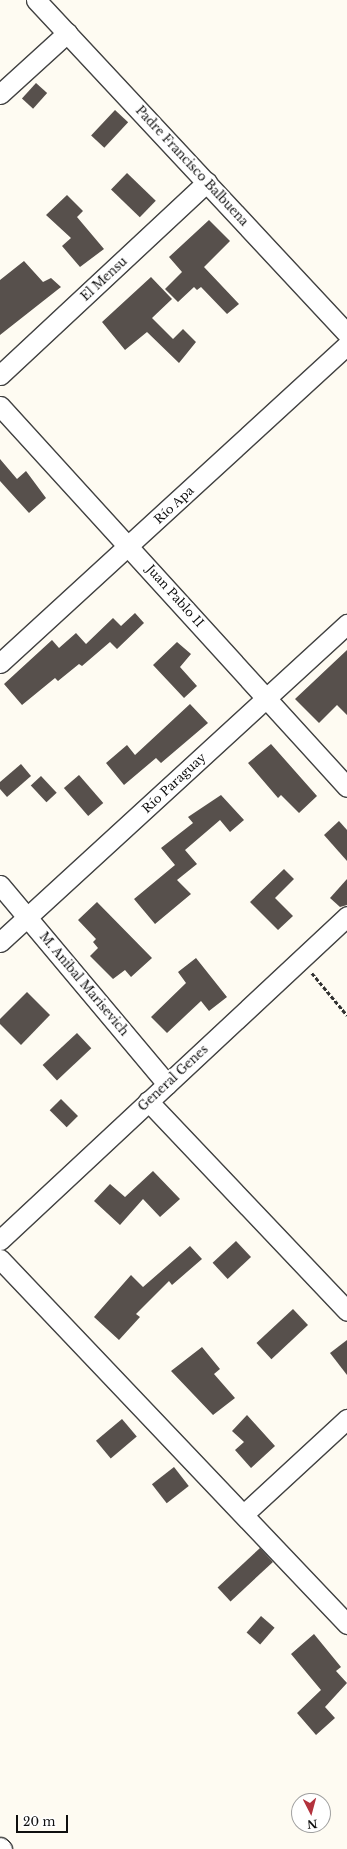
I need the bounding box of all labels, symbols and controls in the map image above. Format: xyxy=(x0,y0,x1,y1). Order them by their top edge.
street label: Padre Francisco Balbuena xyxy=(133,103,251,229)
street label: El Mensu xyxy=(78,254,130,304)
street label: Río Apa xyxy=(151,483,197,527)
street label: Juan Pablo II xyxy=(143,562,207,630)
street label: Río Paraguay xyxy=(139,750,209,816)
street label: M. Anibal Marisevich xyxy=(36,929,132,1039)
street label: General Genes xyxy=(135,1042,211,1114)
north arrow xyxy=(291,1793,331,1833)
scale bar xyxy=(18,1807,70,1833)
text: 20 m xyxy=(23,1814,55,1829)
text: N xyxy=(306,1816,318,1831)

